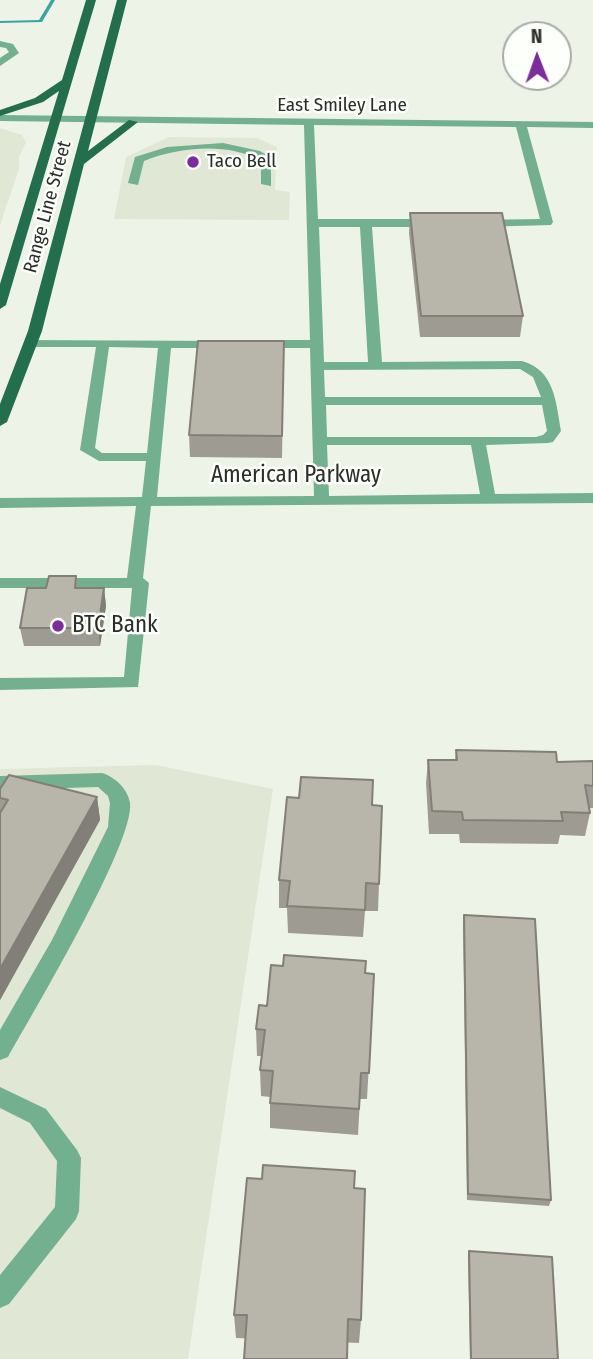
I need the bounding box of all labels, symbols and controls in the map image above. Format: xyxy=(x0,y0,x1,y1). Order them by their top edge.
north arrow xyxy=(502,21,572,91)
text: N xyxy=(531,25,543,48)
street label: East Smiley Lane xyxy=(277,95,407,117)
street label: Range Line Street xyxy=(19,138,77,276)
place label: Taco Bell xyxy=(207,151,276,173)
marker: Taco Bell xyxy=(185,154,201,170)
street label: American Parkway xyxy=(211,462,381,490)
place label: BTC Bank xyxy=(72,612,158,640)
marker: BTC Bank xyxy=(50,618,66,634)

